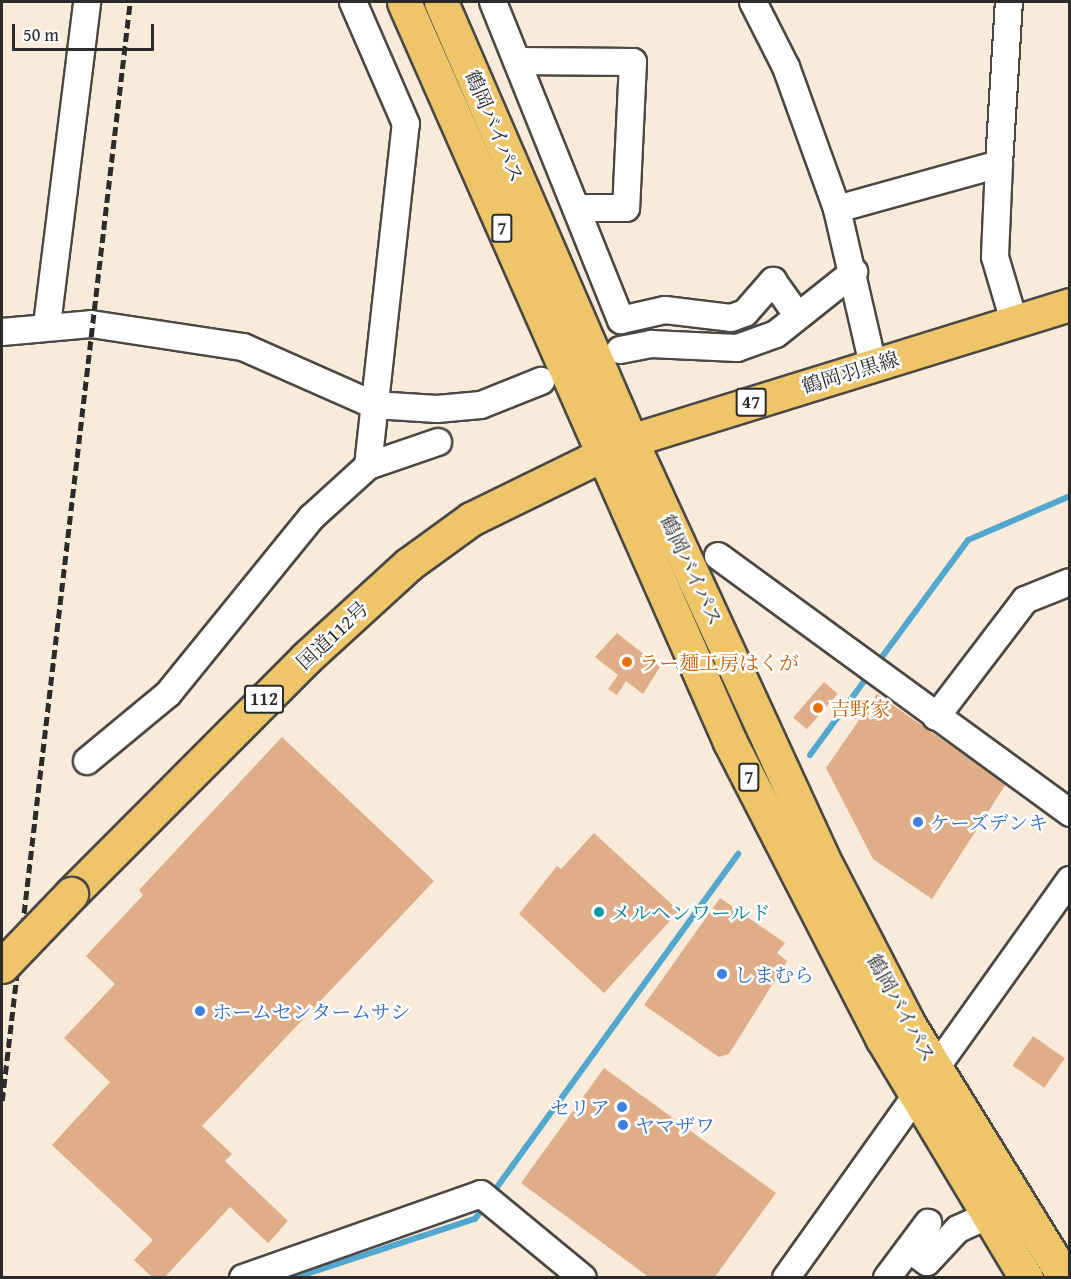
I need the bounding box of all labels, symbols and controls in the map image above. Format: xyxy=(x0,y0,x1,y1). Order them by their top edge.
scale bar xyxy=(15,12,158,50)
text: 50 m xyxy=(23,21,59,48)
street label: 鶴岡バイパス xyxy=(461,66,529,186)
road number: 7 xyxy=(490,213,514,243)
street label: 鶴岡羽黒線 xyxy=(799,346,901,398)
road number: 47 xyxy=(734,387,768,417)
street label: 鶴岡バイパス xyxy=(656,511,728,629)
street label: 国道112号 xyxy=(291,596,373,674)
place label: ラー麺工房はくが xyxy=(639,650,799,674)
marker: ラー麺工房はくが xyxy=(620,655,634,669)
road number: 112 xyxy=(243,684,285,714)
place label: 吉野家 xyxy=(830,696,890,720)
marker: 吉野家 xyxy=(811,701,825,715)
road number: 7 xyxy=(737,762,761,792)
place label: ケーズデンキ xyxy=(930,810,1050,834)
marker: ケーズデンキ xyxy=(911,815,925,829)
place label: メルヘンワールド xyxy=(611,900,771,924)
marker: メルヘンワールド xyxy=(592,905,606,919)
street label: 鶴岡バイパス xyxy=(862,950,942,1066)
place label: しまむら xyxy=(734,962,814,986)
marker: しまむら xyxy=(715,967,729,981)
place label: ホームセンタームサシ xyxy=(212,999,412,1023)
marker: ホームセンタームサシ xyxy=(193,1004,207,1018)
place label: セリア xyxy=(550,1095,610,1119)
marker: セリア xyxy=(615,1100,629,1114)
place label: ヤマザワ xyxy=(635,1113,715,1137)
marker: ヤマザワ xyxy=(616,1118,630,1132)

